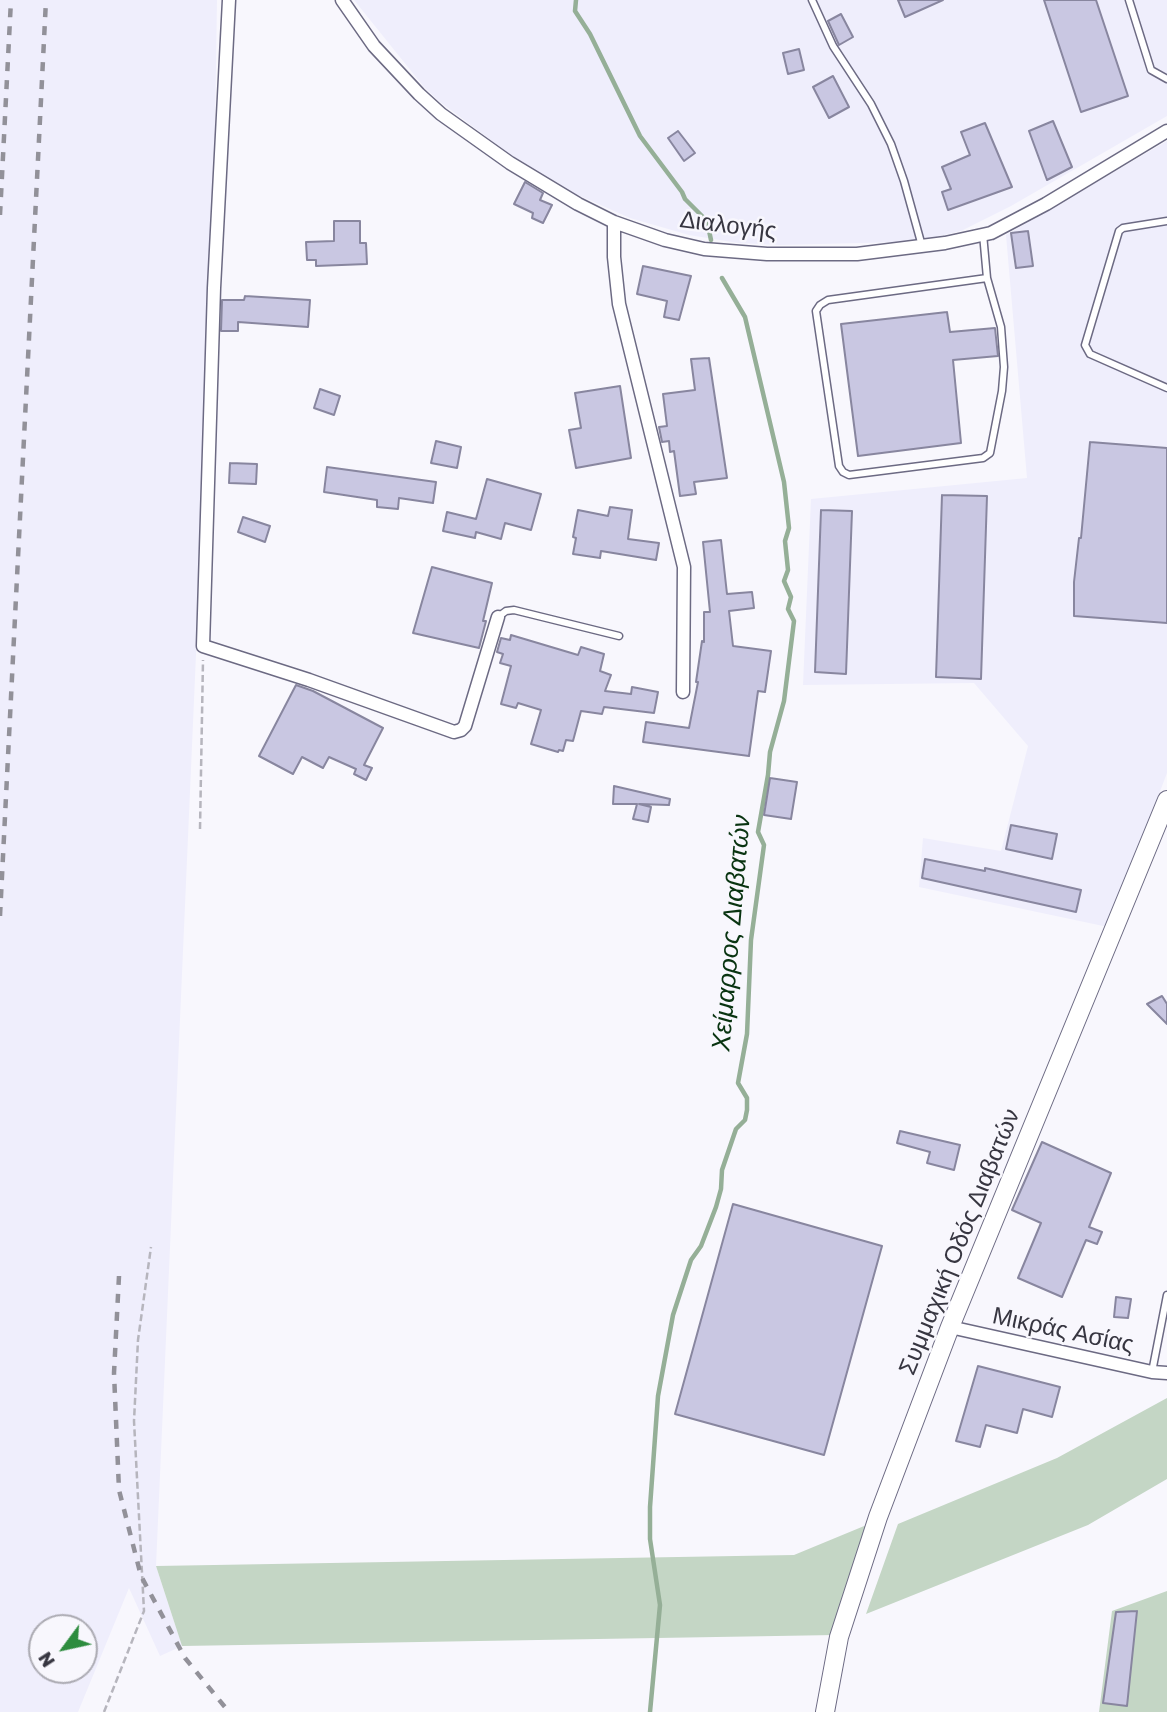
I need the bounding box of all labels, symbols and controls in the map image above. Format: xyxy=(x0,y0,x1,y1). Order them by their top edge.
street label: Διαλογής xyxy=(678,206,778,246)
water label: Χείμαρρος Διαβατών xyxy=(706,813,758,1053)
street label: Συμμαχική Οδός Διαβατών xyxy=(893,1105,1027,1379)
street label: Μικράς Ασίας xyxy=(990,1302,1136,1360)
north arrow xyxy=(28,1614,98,1684)
text: N xyxy=(33,1648,60,1672)

